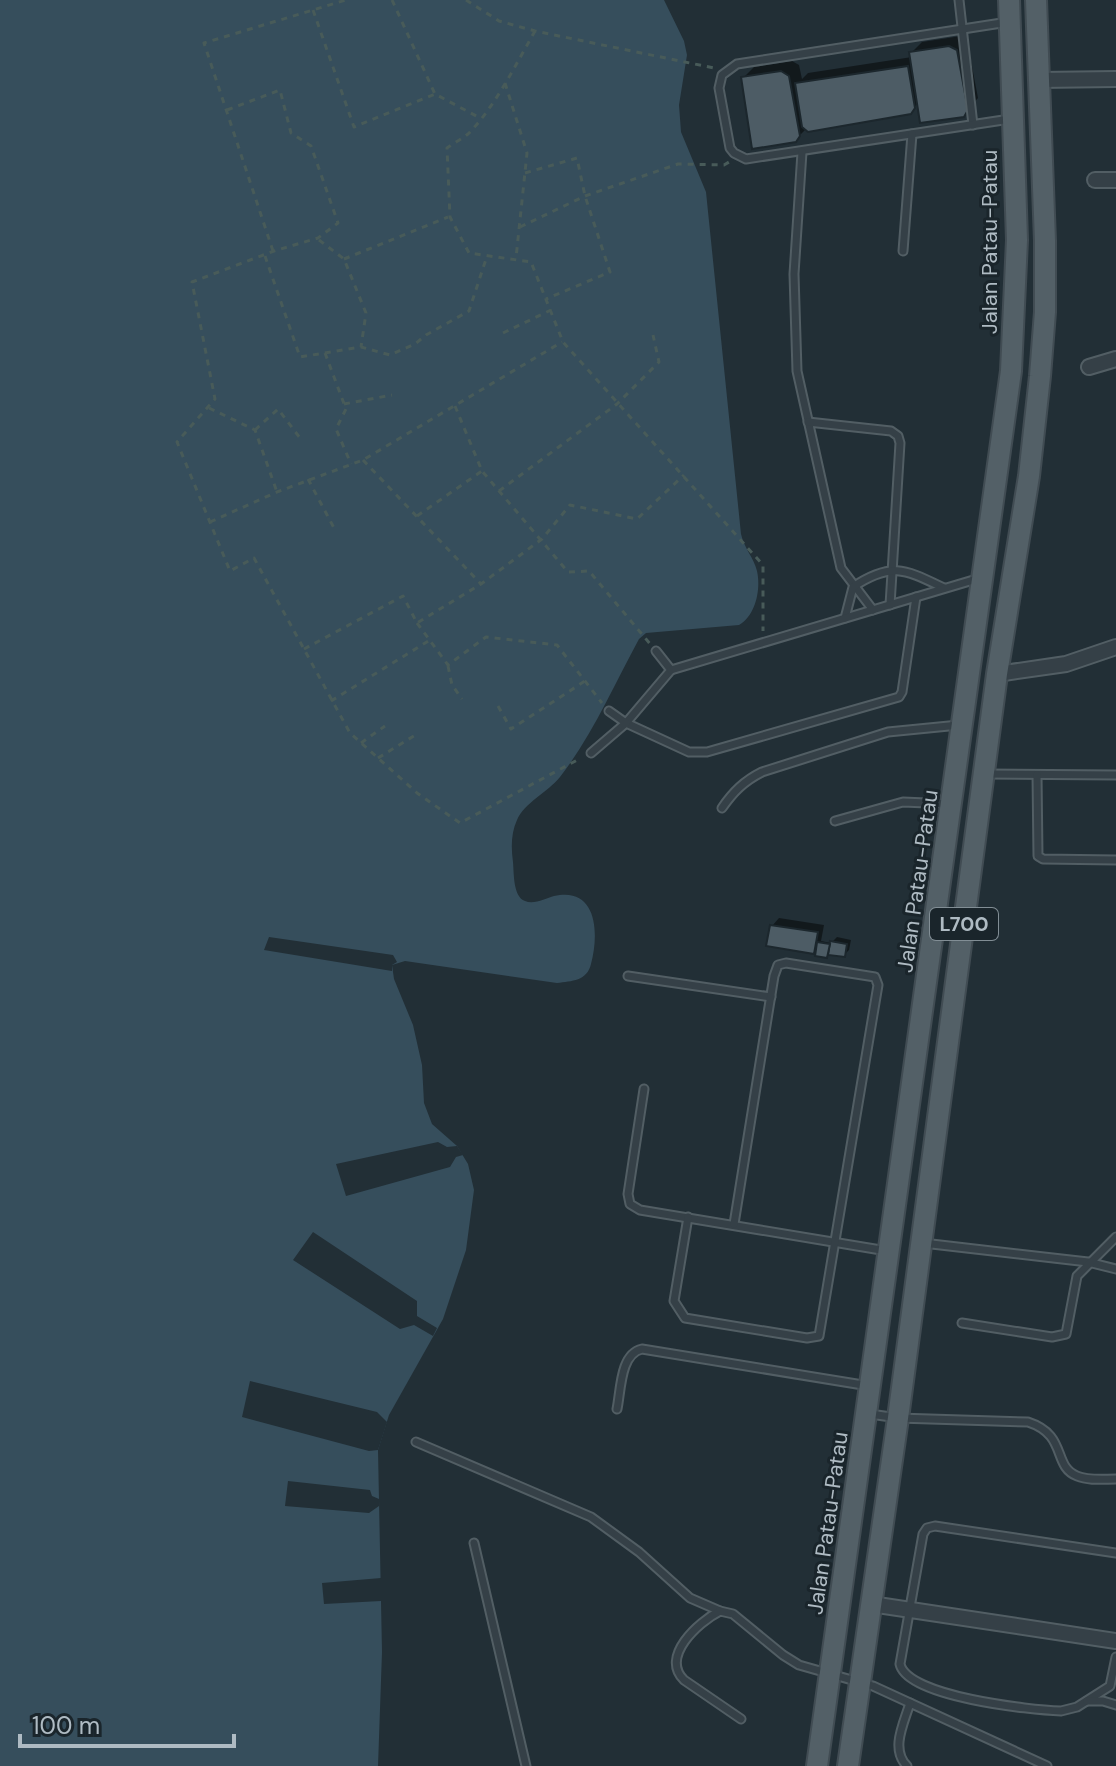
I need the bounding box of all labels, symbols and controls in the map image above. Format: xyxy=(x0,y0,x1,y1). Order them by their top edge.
street label: Jalan Patau-Patau xyxy=(975,150,1004,334)
street label: Jalan Patau-Patau xyxy=(890,788,945,974)
road number: L700 xyxy=(930,908,998,940)
street label: Jalan Patau-Patau xyxy=(800,1430,855,1616)
scale bar xyxy=(20,1698,234,1748)
text: 100 m xyxy=(32,1710,100,1741)

